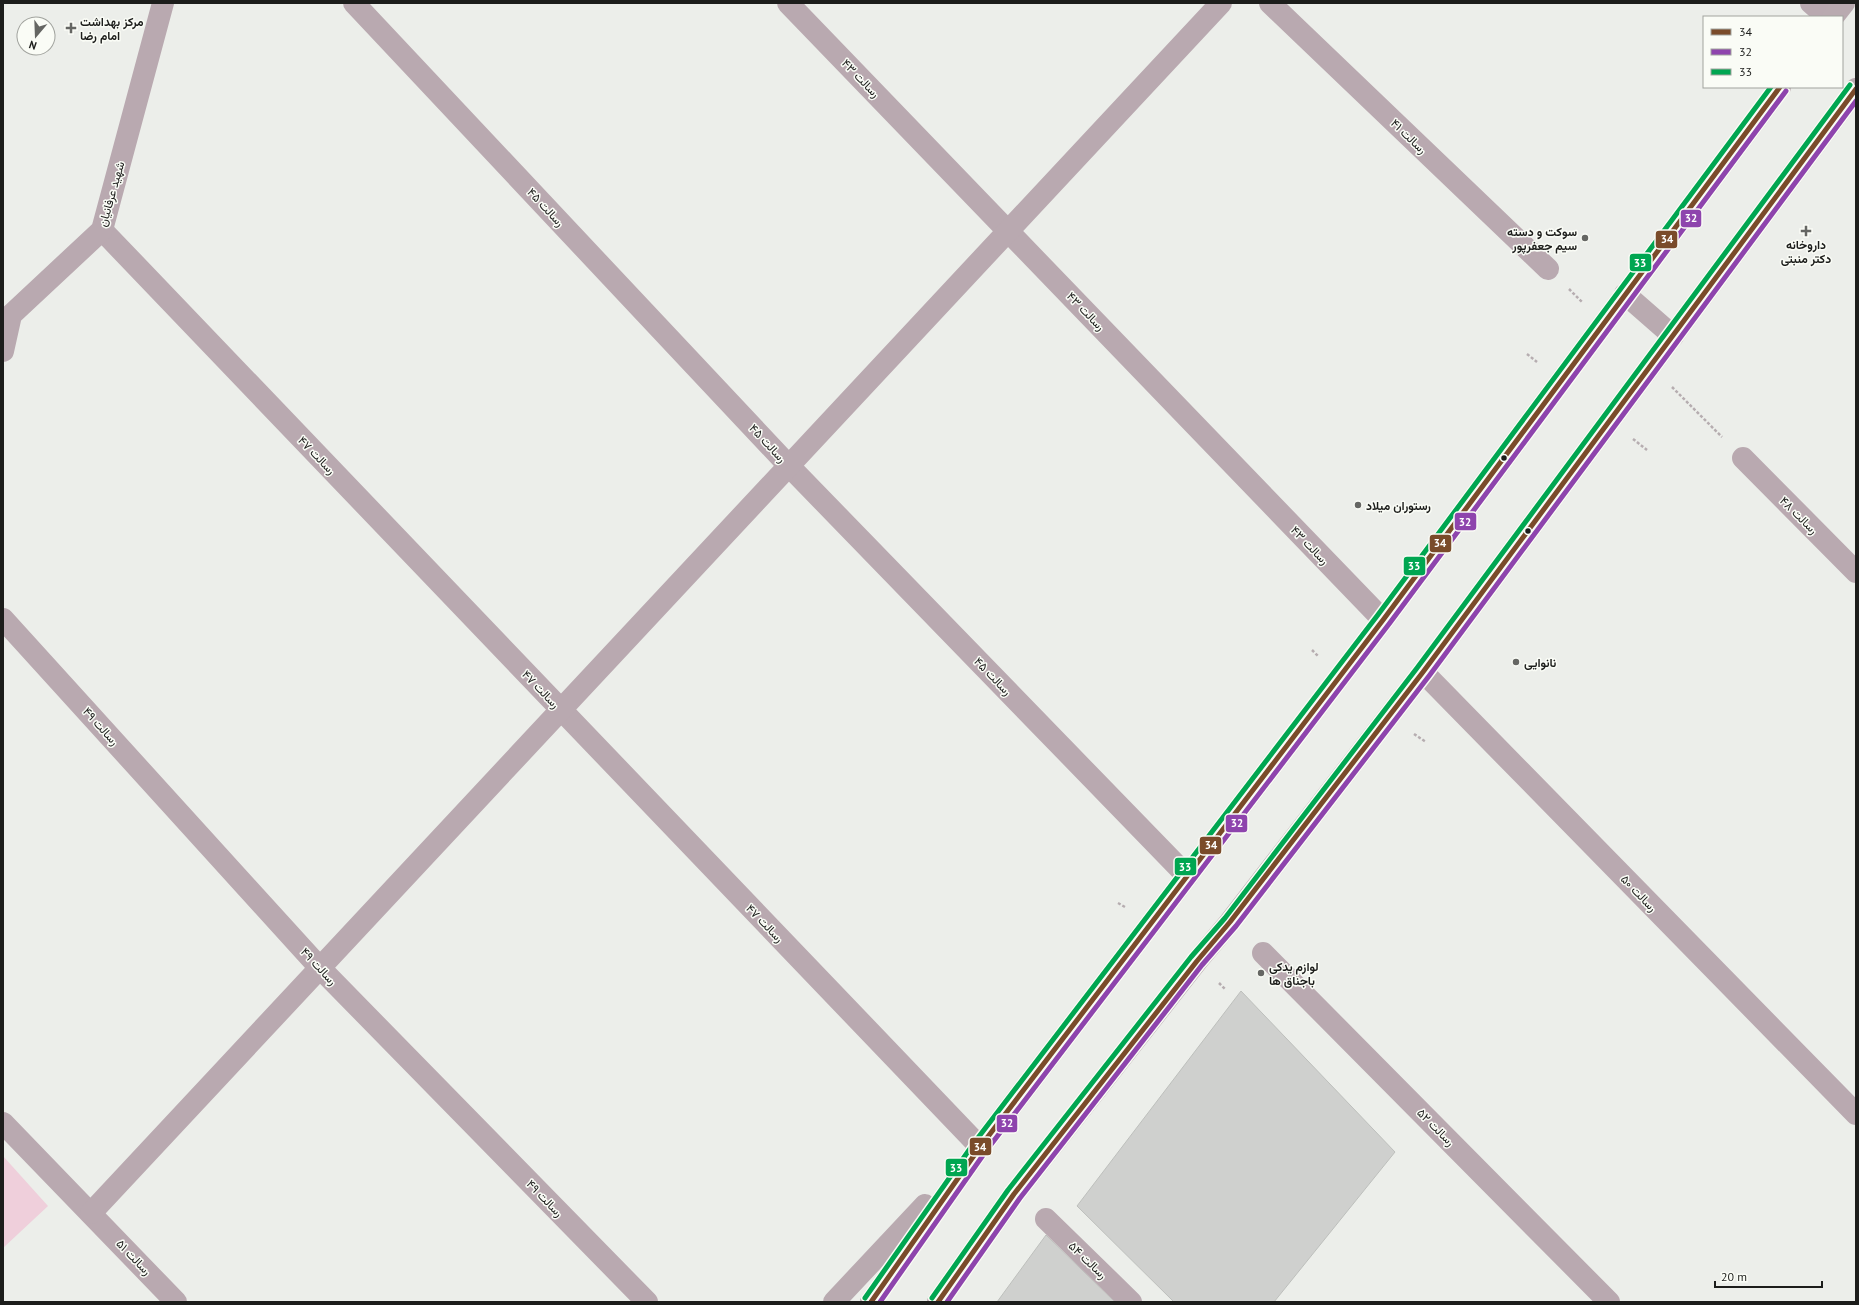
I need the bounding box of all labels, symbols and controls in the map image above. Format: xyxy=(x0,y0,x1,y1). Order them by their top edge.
place label: مرکز بهداشت امام رضا xyxy=(80,14,144,44)
north arrow xyxy=(16,16,56,56)
legend xyxy=(1703,16,1843,88)
marker: مرکز بهداشت امام رضا xyxy=(65,22,77,34)
text: 34 xyxy=(1739,24,1753,39)
text: N xyxy=(27,38,38,53)
text: 32 xyxy=(1739,44,1752,59)
street label: رسالت ۴۳ xyxy=(838,55,883,101)
text: 33 xyxy=(1739,64,1752,79)
street label: رسالت ۴۱ xyxy=(1387,115,1430,157)
street label: شهید عرفانیان xyxy=(95,160,128,229)
street label: رسالت ۴۵ xyxy=(524,185,568,230)
line badge: 32 xyxy=(1680,209,1702,228)
text: 32 xyxy=(1685,211,1697,225)
place label: سوکت و دسته سیم جعفرپور xyxy=(1507,224,1577,254)
marker: داروخانه دکتر منبتی xyxy=(1801,226,1811,236)
line badge: 34 xyxy=(1655,230,1678,249)
text: 34 xyxy=(1661,232,1674,246)
marker: سوکت و دسته سیم جعفرپور xyxy=(1580,233,1590,243)
place label: داروخانه دکتر منبتی xyxy=(1781,237,1831,267)
line badge: 33 xyxy=(1629,253,1652,272)
text: 33 xyxy=(1634,256,1646,270)
street label: رسالت ۴۳ xyxy=(1063,288,1108,334)
street label: رسالت ۴۵ xyxy=(746,421,790,466)
street label: رسالت ۴۷ xyxy=(294,433,339,478)
unlabelled marker xyxy=(1499,453,1509,463)
street label: رسالت ۴۸ xyxy=(1776,493,1821,538)
place label: رستوران میلاد xyxy=(1366,498,1431,514)
marker: رستوران میلاد xyxy=(1353,500,1363,510)
line badge: 32 xyxy=(1454,512,1477,531)
text: 32 xyxy=(1459,515,1471,529)
street label: رسالت ۴۳ xyxy=(1287,522,1332,568)
unlabelled marker xyxy=(1523,526,1533,536)
line badge: 34 xyxy=(1429,534,1452,553)
text: 34 xyxy=(1434,536,1447,550)
line badge: 33 xyxy=(1403,556,1426,576)
text: 33 xyxy=(1408,559,1420,573)
street label: رسالت ۴۵ xyxy=(970,654,1015,699)
place label: نانوایی xyxy=(1524,655,1557,671)
marker: نانوایی xyxy=(1511,657,1521,667)
street label: رسالت ۴۷ xyxy=(518,667,563,712)
street label: رسالت ۴۹ xyxy=(79,704,122,749)
line badge: 32 xyxy=(1225,814,1248,833)
text: 32 xyxy=(1231,816,1243,830)
line badge: 34 xyxy=(1199,836,1222,855)
text: 34 xyxy=(1205,838,1218,852)
line badge: 33 xyxy=(1174,857,1197,876)
text: 33 xyxy=(1179,860,1191,874)
street label: رسالت ۵۰ xyxy=(1617,871,1660,915)
street label: رسالت ۴۷ xyxy=(742,901,787,946)
street label: رسالت ۴۹ xyxy=(297,944,340,989)
place label: لوازم یدکی باجناق ها xyxy=(1269,959,1319,988)
marker: لوازم یدکی باجناق ها xyxy=(1256,968,1266,978)
street label: رسالت ۵۲ xyxy=(1413,1105,1458,1150)
line badge: 32 xyxy=(996,1114,1018,1133)
text: 32 xyxy=(1001,1116,1013,1130)
line badge: 34 xyxy=(969,1137,992,1156)
text: 34 xyxy=(974,1140,987,1154)
line badge: 33 xyxy=(945,1158,968,1177)
text: 33 xyxy=(950,1161,962,1175)
street label: رسالت ۴۹ xyxy=(523,1176,566,1221)
street label: رسالت ۵۱ xyxy=(113,1236,155,1279)
street label: رسالت ۵۴ xyxy=(1065,1238,1110,1283)
scale bar xyxy=(1715,1263,1822,1289)
text: 20 m xyxy=(1721,1269,1747,1284)

